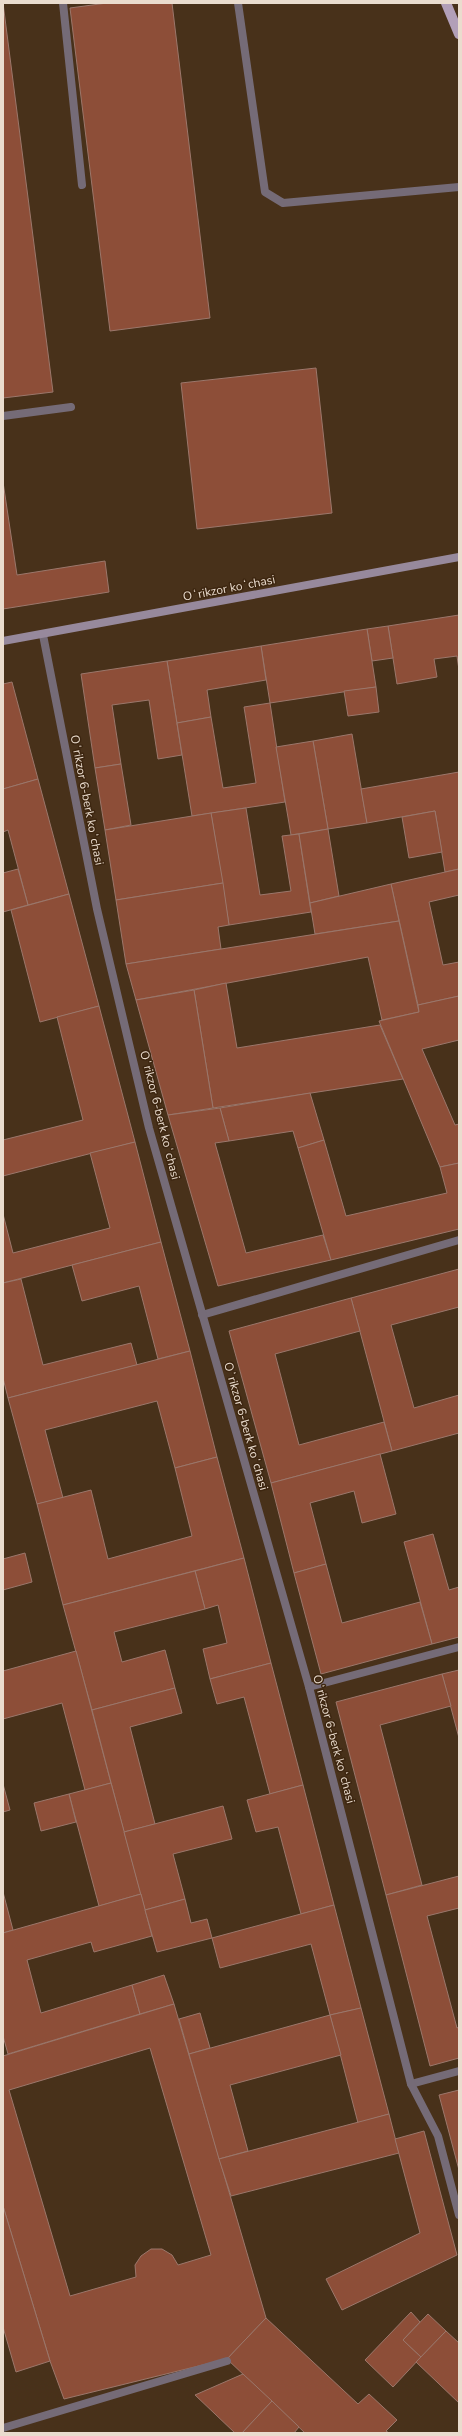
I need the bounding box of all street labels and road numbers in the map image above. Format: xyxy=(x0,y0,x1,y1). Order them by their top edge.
street label: Oʻrikzor koʻchasi xyxy=(182,571,276,605)
street label: Oʻrikzor 6-berk koʻchasi xyxy=(66,733,108,867)
street label: Oʻrikzor 6-berk koʻchasi xyxy=(136,1049,184,1181)
street label: Oʻrikzor 6-berk koʻchasi xyxy=(220,1360,272,1492)
street label: Oʻrikzor 6-berk koʻchasi xyxy=(309,1673,359,1805)

